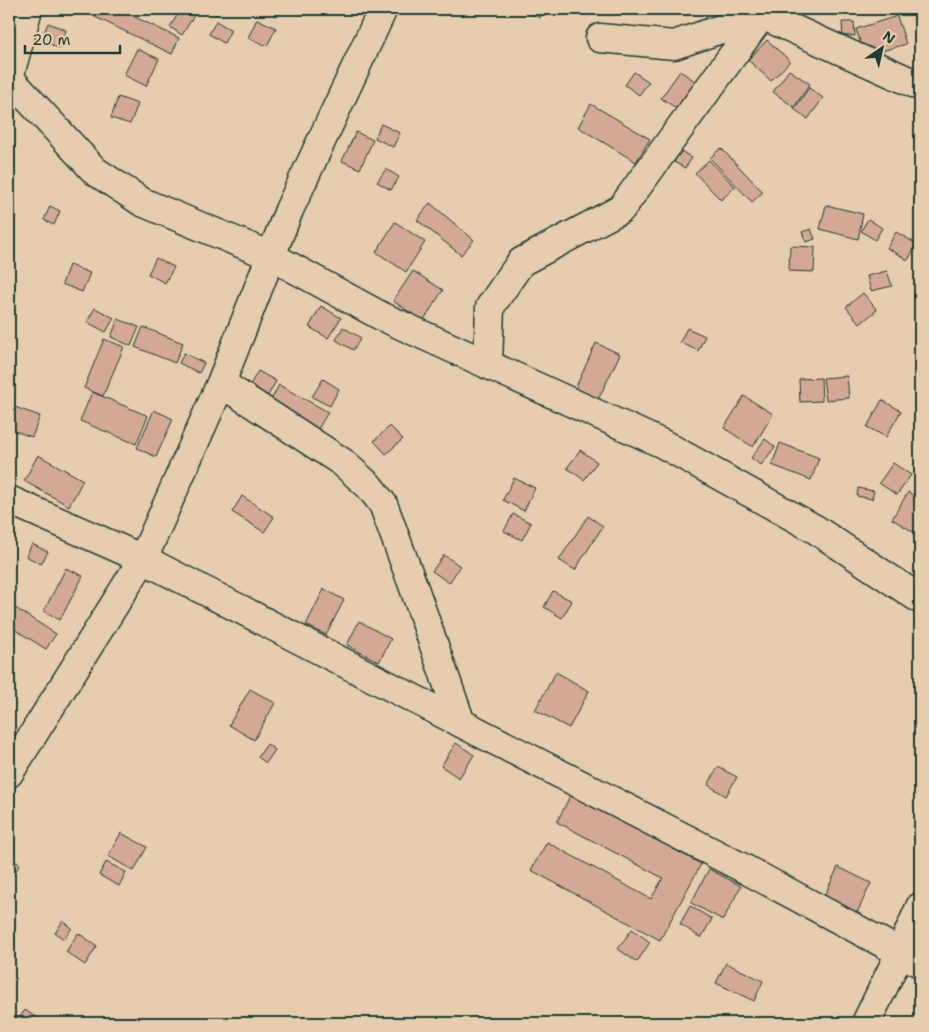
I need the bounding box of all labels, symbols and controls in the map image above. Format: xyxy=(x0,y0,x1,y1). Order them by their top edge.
scale bar xyxy=(25,22,120,54)
north arrow xyxy=(856,22,906,72)
text: N xyxy=(880,27,899,48)
text: 20 m xyxy=(32,30,71,50)

